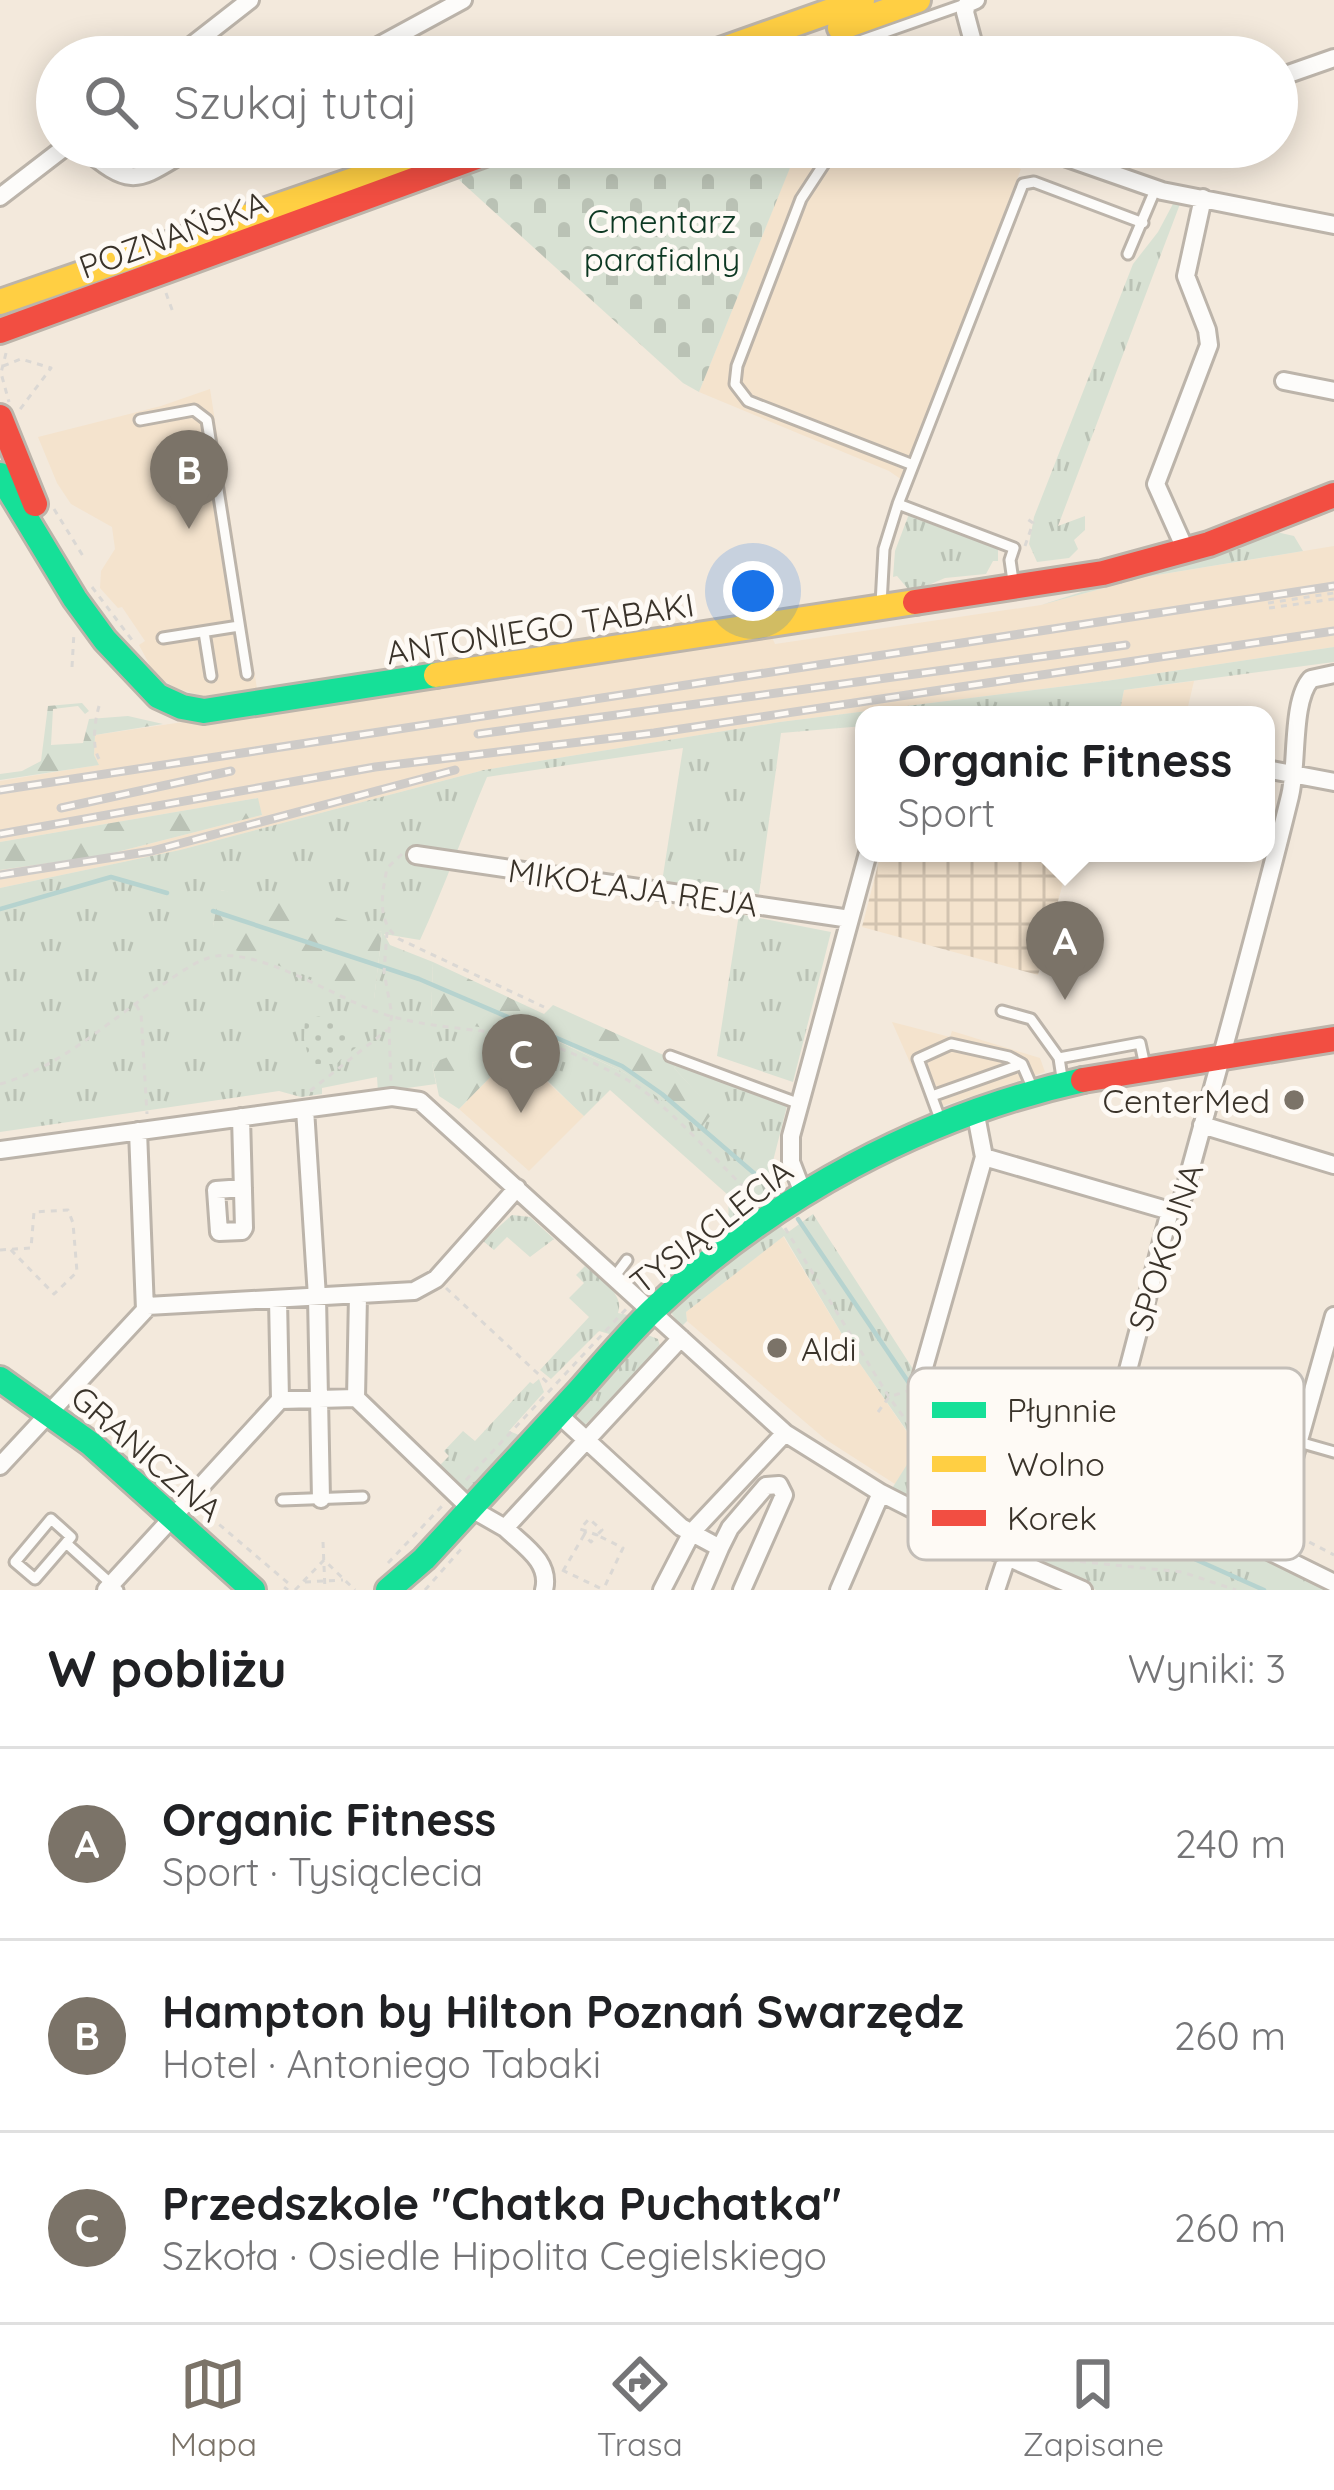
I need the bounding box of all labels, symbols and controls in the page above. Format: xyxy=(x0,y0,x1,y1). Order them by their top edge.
search box xyxy=(36,36,1298,168)
icon: search xyxy=(78,69,144,135)
text: Szukaj tutaj xyxy=(174,74,418,130)
street label: POZNAŃSKA xyxy=(73,181,273,287)
park label: Cmentarz parafialny xyxy=(584,200,740,279)
pin: B xyxy=(150,430,228,529)
your location xyxy=(723,561,783,621)
street label: ANTONIEGO TABAKI xyxy=(383,583,697,673)
popup xyxy=(855,706,1275,862)
text: Organic Fitness xyxy=(898,732,1232,788)
text: Sport xyxy=(898,788,995,837)
street label: MIKOŁAJA REJA xyxy=(506,849,760,925)
pin: A xyxy=(1026,901,1104,1000)
pin: C xyxy=(482,1014,560,1113)
place label: CenterMed xyxy=(1102,1080,1270,1121)
marker: CenterMed xyxy=(1281,1087,1307,1113)
street label: TYSIĄCLECIA xyxy=(622,1150,800,1302)
street label: SPOKOJNA xyxy=(1119,1158,1211,1336)
place label: Aldi xyxy=(801,1328,857,1369)
marker: Aldi xyxy=(764,1335,790,1361)
legend xyxy=(908,1368,1304,1560)
street label: GRANICZNA xyxy=(63,1376,231,1530)
text: Płynnie xyxy=(1007,1389,1117,1430)
text: Wolno xyxy=(1007,1443,1105,1484)
text: Korek xyxy=(1007,1497,1097,1538)
text: W pobliżu xyxy=(48,1636,287,1700)
text: Wyniki: 3 xyxy=(1128,1644,1286,1693)
text: Organic Fitness xyxy=(162,1791,496,1847)
text: A xyxy=(75,1819,99,1868)
text: 240 m xyxy=(1175,1819,1286,1868)
text: Sport · Tysiąclecia xyxy=(162,1847,483,1896)
text: Hampton by Hilton Poznań Swarzędz xyxy=(162,1983,964,2039)
text: B xyxy=(74,2011,100,2060)
text: 260 m xyxy=(1174,2011,1286,2060)
text: Hotel · Antoniego Tabaki xyxy=(162,2039,601,2088)
text: Przedszkole "Chatka Puchatka" xyxy=(162,2175,842,2231)
text: C xyxy=(75,2203,99,2252)
text: 260 m xyxy=(1174,2203,1286,2252)
text: Szkoła · Osiedle Hipolita Cegielskiego xyxy=(162,2231,827,2280)
tab: Mapa xyxy=(170,2351,257,2464)
tab: Trasa xyxy=(597,2351,683,2464)
tab: Zapisane xyxy=(1022,2351,1164,2464)

